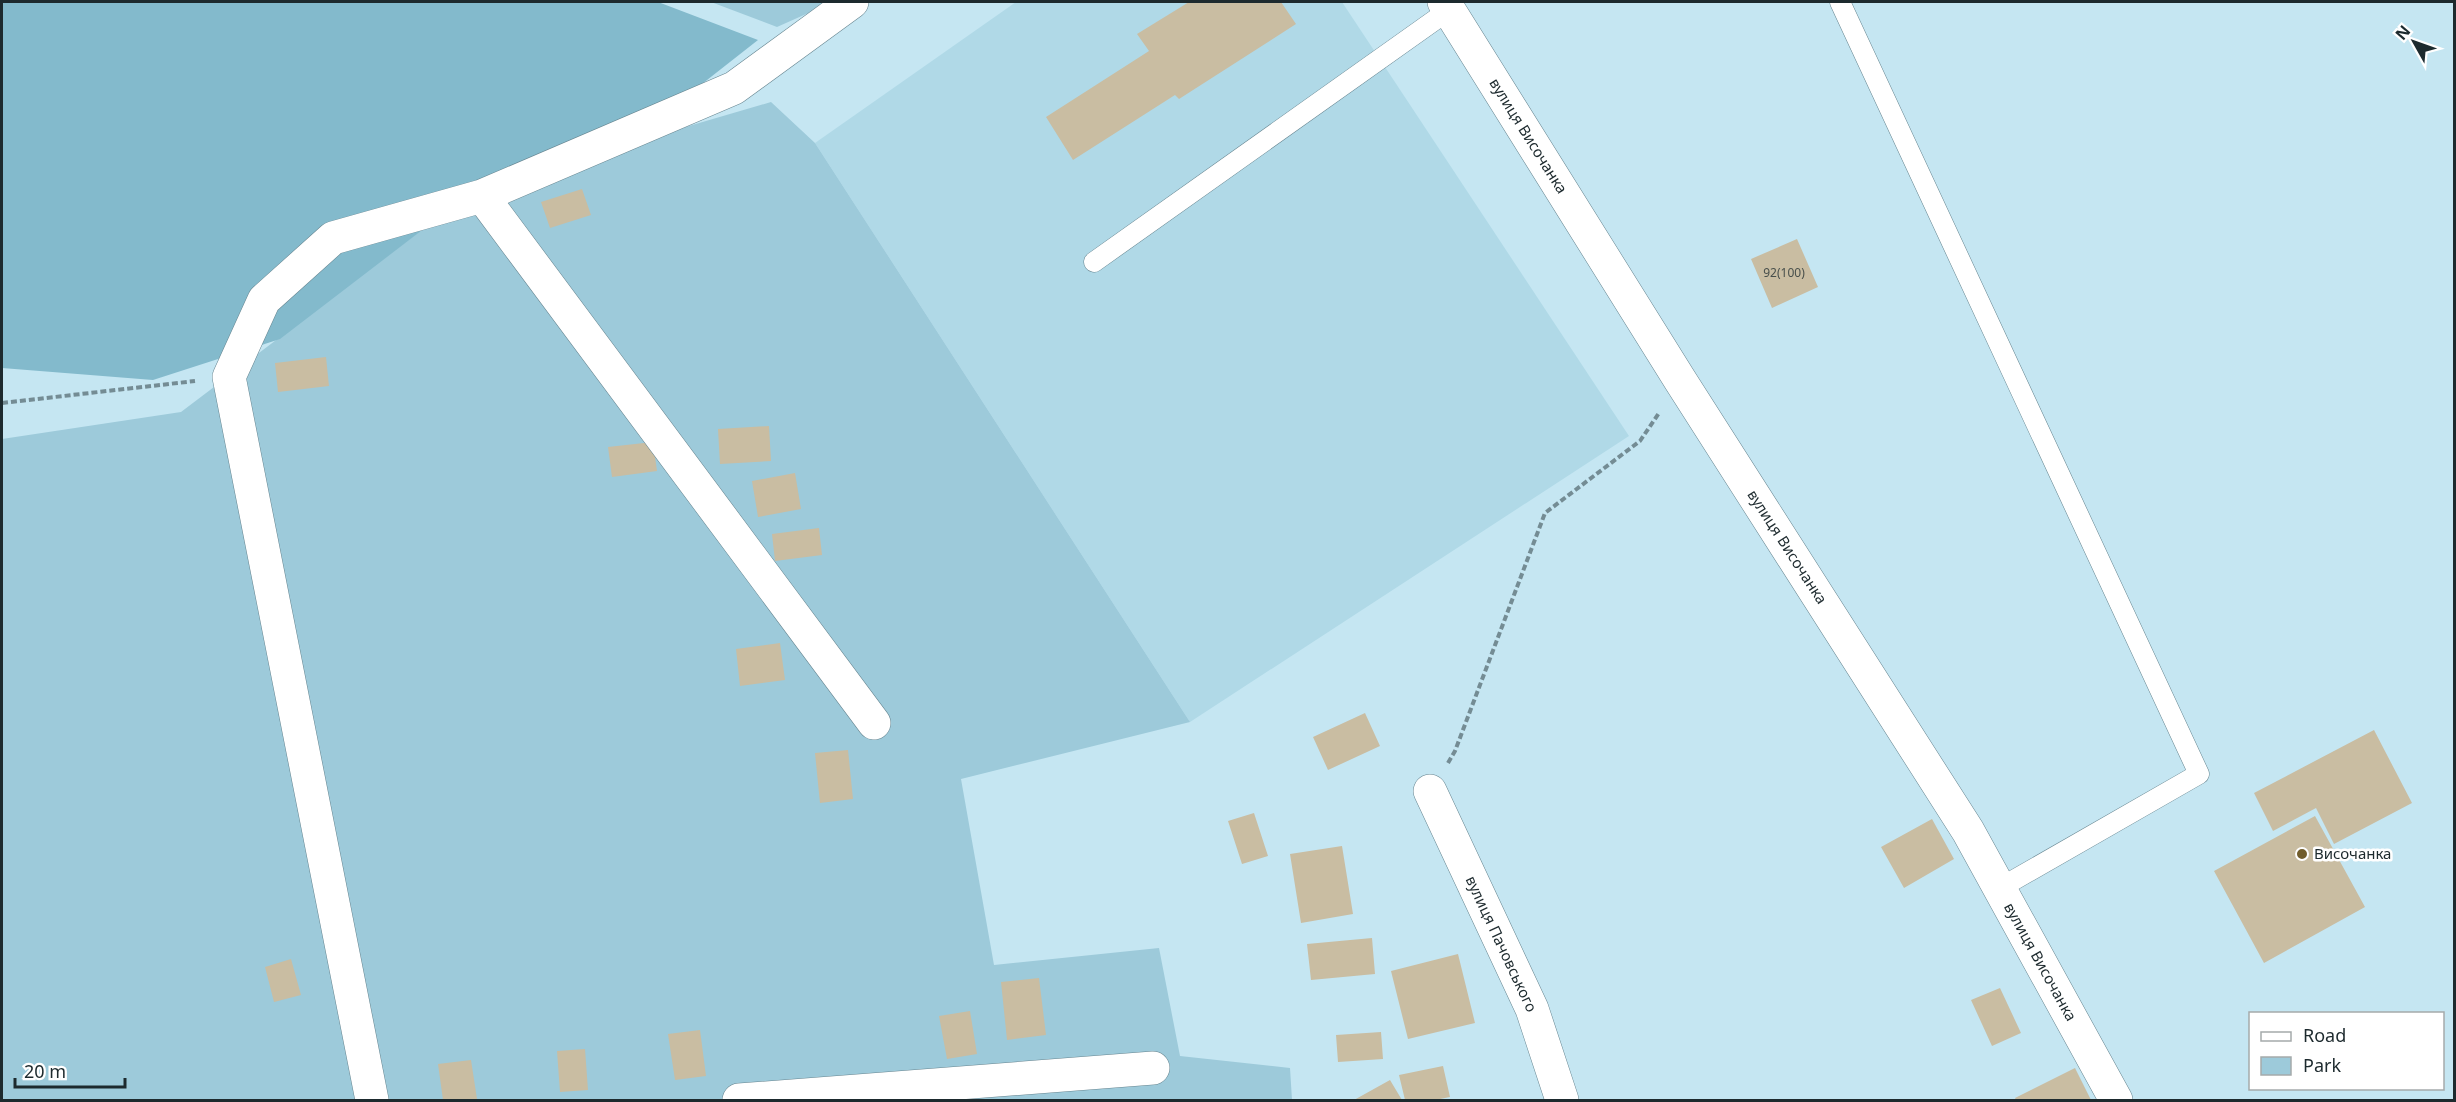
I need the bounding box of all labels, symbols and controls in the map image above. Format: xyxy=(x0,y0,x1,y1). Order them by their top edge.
north arrow xyxy=(2384,12,2444,72)
text: N xyxy=(2390,20,2415,44)
street label: вулиця Височанка xyxy=(1485,74,1572,197)
house number: 92(100) xyxy=(1763,264,1805,281)
street label: вулиця Височанка xyxy=(1743,485,1832,607)
place label: Височанка xyxy=(2314,843,2391,863)
marker: Височанка xyxy=(2295,847,2309,861)
street label: вулиця Пачовського xyxy=(1462,872,1542,1015)
street label: вулиця Височанка xyxy=(2000,899,2082,1024)
legend xyxy=(2249,1012,2444,1090)
text: Road xyxy=(2303,1023,2346,1047)
scale bar xyxy=(15,1051,124,1089)
text: Park xyxy=(2303,1053,2341,1077)
text: 20 m xyxy=(24,1059,66,1083)

